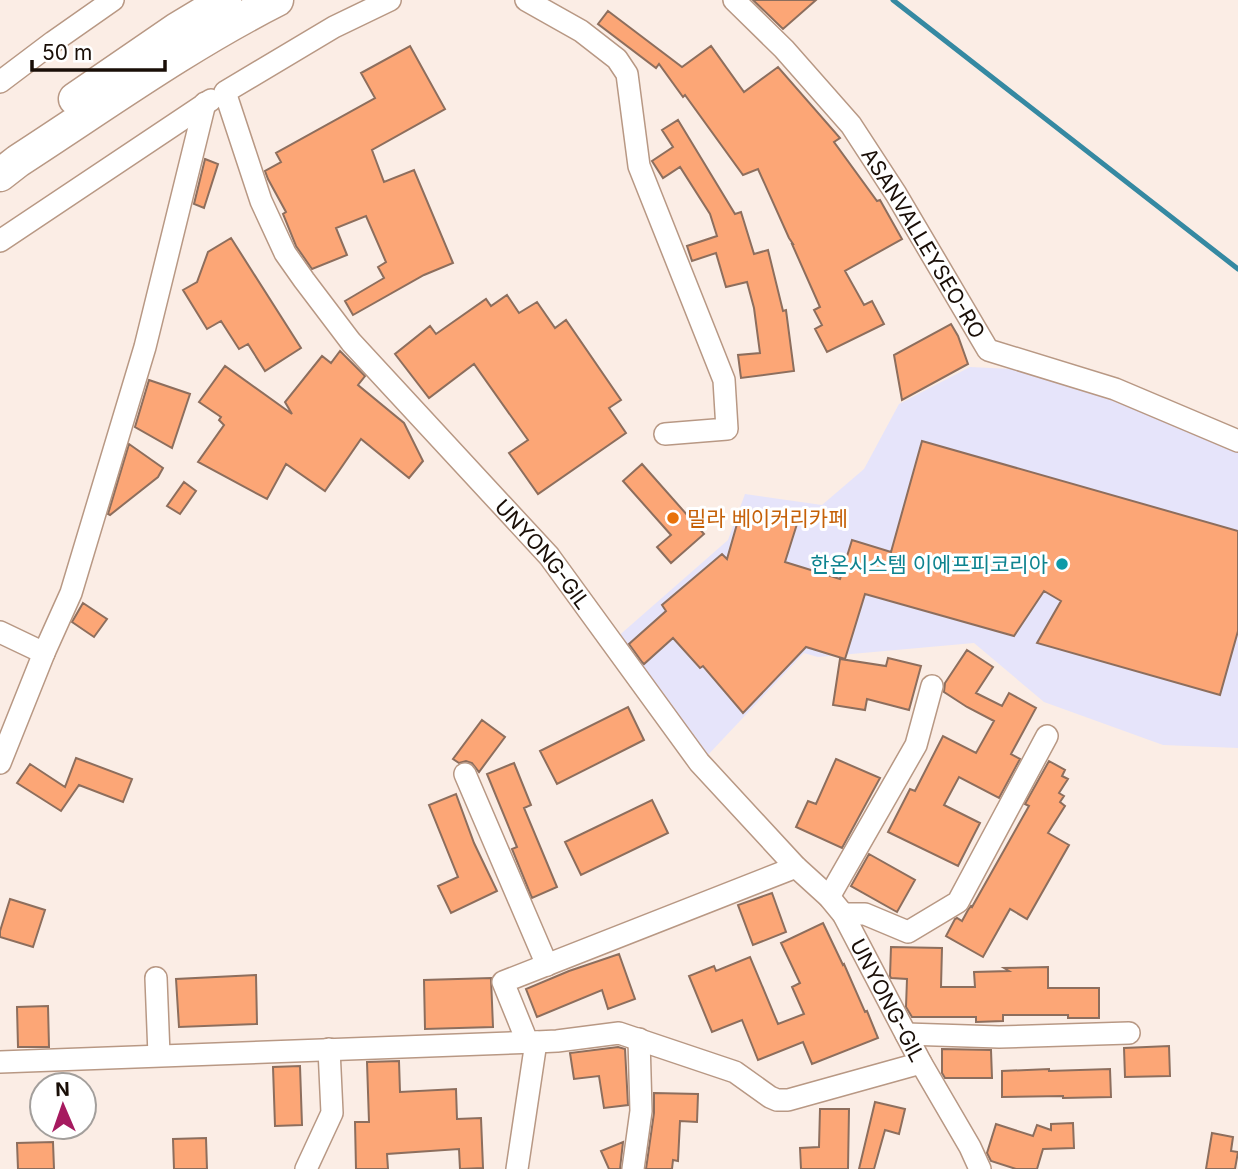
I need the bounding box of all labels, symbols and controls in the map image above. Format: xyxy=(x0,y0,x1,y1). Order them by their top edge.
scale bar xyxy=(32,28,164,72)
text: 50 m xyxy=(42,40,92,65)
street label: ASANVALLEYSEO-RO xyxy=(857,143,991,343)
street label: UNYONG-GIL xyxy=(490,494,596,614)
place label: 밀라 베이커리카페 xyxy=(687,506,847,531)
marker: 밀라 베이커리카페 xyxy=(665,510,681,526)
place label: 한온시스템 이에프피코리아 xyxy=(810,552,1048,577)
marker: 한온시스템 이에프피코리아 xyxy=(1054,556,1070,572)
street label: UNYONG-GIL xyxy=(846,934,931,1066)
north arrow xyxy=(28,1071,98,1141)
text: N xyxy=(55,1078,70,1101)

